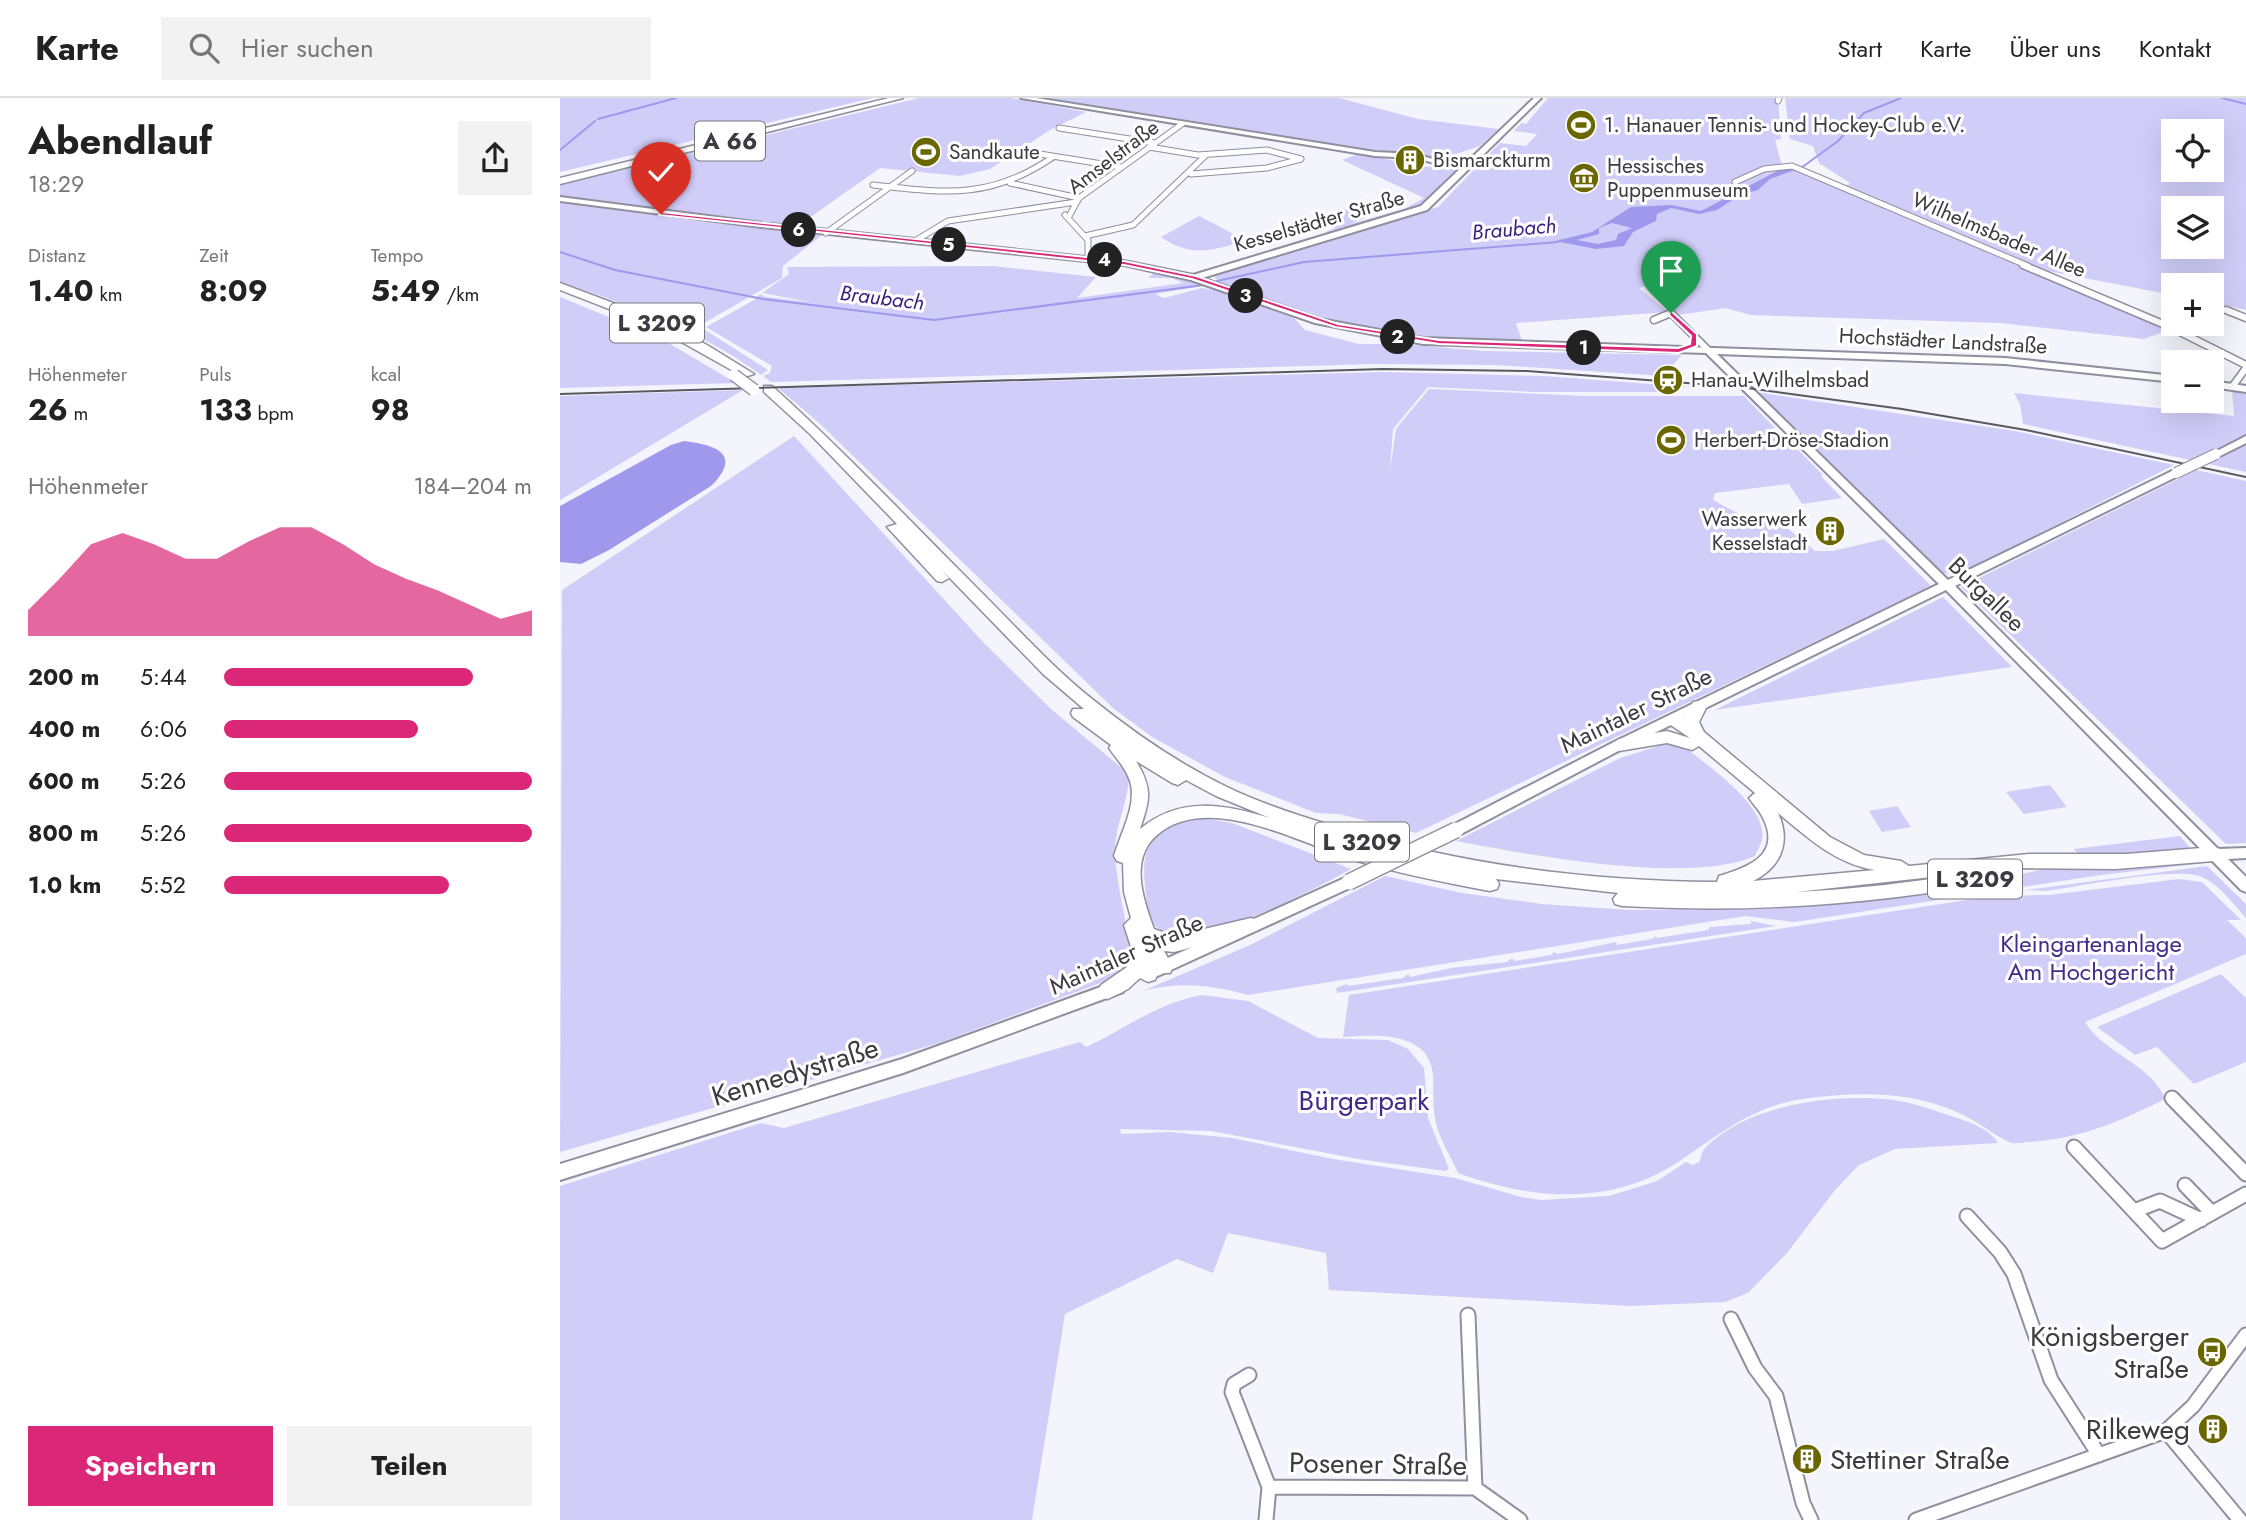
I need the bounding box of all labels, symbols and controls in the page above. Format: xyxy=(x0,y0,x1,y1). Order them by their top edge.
search box xyxy=(161,17,651,80)
text: Karte xyxy=(35,25,119,72)
icon: search xyxy=(185,29,223,67)
text: Hier suchen xyxy=(241,29,374,67)
text: Start xyxy=(1838,31,1882,66)
text: Karte xyxy=(1920,31,1971,66)
text: Über uns xyxy=(2009,31,2101,66)
text: Kontakt xyxy=(2139,31,2211,66)
sports icon: 1. Hanauer Tennis- und Hockey-Club e.V. xyxy=(1564,108,1598,142)
place label: 1. Hanauer Tennis- und Hockey-Club e.V. xyxy=(1604,110,1965,140)
street label: Amselstraße xyxy=(1061,112,1165,201)
text: Abendlauf xyxy=(28,113,212,168)
map controls xyxy=(2161,119,2224,413)
button: locate xyxy=(2161,119,2224,182)
button: share xyxy=(458,121,532,195)
road number: A 66 xyxy=(695,122,765,160)
sports icon: Sandkaute xyxy=(909,135,943,169)
place label: Sandkaute xyxy=(949,137,1040,167)
pin xyxy=(631,142,691,214)
building icon: Bismarckturm xyxy=(1393,143,1427,177)
place label: Bismarckturm xyxy=(1433,145,1551,175)
place label: Hessisches Puppenmuseum xyxy=(1607,151,1749,205)
icon: check xyxy=(642,153,680,191)
museum icon: Hessisches Puppenmuseum xyxy=(1567,161,1601,195)
text: 18:29 xyxy=(28,167,84,201)
street label: Kesselstädter Straße xyxy=(1230,182,1408,260)
street label: Wilhelmsbader Allee xyxy=(1907,185,2091,285)
button: layers xyxy=(2161,196,2224,259)
water label: Braubach xyxy=(1471,210,1557,248)
pin: 6 xyxy=(782,212,816,248)
text: 6 xyxy=(792,216,805,243)
pin: 5 xyxy=(932,228,966,262)
text: 5 xyxy=(942,231,955,258)
pin xyxy=(1641,241,1701,313)
text: Distanz xyxy=(28,242,86,269)
text: Zeit xyxy=(199,242,228,269)
text: Tempo xyxy=(371,242,423,269)
pin: 4 xyxy=(1088,242,1122,278)
text: 4 xyxy=(1098,246,1111,273)
icon: arrive xyxy=(1652,252,1690,290)
text: 1.40 xyxy=(28,269,94,312)
text: 8:09 xyxy=(199,269,268,312)
text: 5:49 xyxy=(371,269,441,312)
button: + xyxy=(2161,273,2224,336)
water label: Braubach xyxy=(838,278,926,318)
pin: 3 xyxy=(1228,278,1264,314)
text: km xyxy=(94,281,123,308)
text: /km xyxy=(441,281,479,308)
text: 3 xyxy=(1240,282,1251,309)
road number: L 3209 xyxy=(610,304,704,342)
pin: 2 xyxy=(1380,320,1416,354)
street label: Hochstädter Landstraße xyxy=(1838,321,2048,361)
text: 2 xyxy=(1391,323,1404,350)
pin: 1 xyxy=(1566,330,1602,366)
text: 1 xyxy=(1579,334,1588,361)
button: − xyxy=(2161,350,2224,413)
text: Höhenmeter xyxy=(28,361,127,388)
text: Puls xyxy=(199,361,231,388)
text: kcal xyxy=(371,361,401,388)
station icon: Hanau-Wilhelmsbad xyxy=(1651,363,1685,397)
place label: Hanau-Wilhelmsbad xyxy=(1691,365,1869,395)
text: 26 xyxy=(28,388,68,431)
text: 133 xyxy=(199,388,252,431)
text: 98 xyxy=(371,388,410,431)
text: m xyxy=(68,400,88,427)
text: bpm xyxy=(252,400,294,427)
sports icon: Herbert-Dröse-Stadion xyxy=(1654,423,1688,457)
place label: Herbert-Dröse-Stadion xyxy=(1694,425,1889,455)
text: Höhenmeter xyxy=(28,469,148,503)
text: 184–204 m xyxy=(414,469,532,503)
place label: Wasserwerk Kesselstadt xyxy=(1701,504,1808,558)
building icon: Wasserwerk Kesselstadt xyxy=(1813,514,1847,548)
street label: Burgallee xyxy=(1941,548,2033,640)
street label: Maintaler Straße xyxy=(1554,658,1718,762)
text: 200 m xyxy=(28,660,99,694)
text: 5:44 xyxy=(140,660,187,694)
text: 400 m xyxy=(28,712,100,746)
text: 6:06 xyxy=(140,712,187,746)
text: 600 m xyxy=(28,764,100,798)
text: 5:26 xyxy=(140,764,186,798)
text: 800 m xyxy=(28,816,99,850)
text: 5:26 xyxy=(140,816,186,850)
road number: L 3209 xyxy=(1315,822,1409,862)
road number: L 3209 xyxy=(1928,860,2022,898)
text: 1.0 km xyxy=(28,868,101,902)
text: 5:52 xyxy=(140,868,186,902)
street label: Maintaler Straße xyxy=(1043,904,1209,1004)
park label: Kleingartenanlage Am Hochgericht xyxy=(2000,926,2182,989)
street label: Kennedystraße xyxy=(706,1027,884,1117)
park label: Bürgerpark xyxy=(1299,1080,1430,1121)
place label: Königsberger Straße xyxy=(2030,1316,2189,1389)
bus stop icon: Königsberger Straße xyxy=(2195,1335,2229,1369)
place label: Rilkeweg xyxy=(2086,1409,2190,1450)
building icon: Rilkeweg xyxy=(2196,1412,2230,1446)
button: Speichern xyxy=(28,1426,273,1506)
button: Teilen xyxy=(287,1426,532,1506)
place label: Stettiner Straße xyxy=(1830,1439,2010,1480)
street label: Posener Straße xyxy=(1289,1442,1467,1486)
building icon: Stettiner Straße xyxy=(1790,1442,1824,1476)

